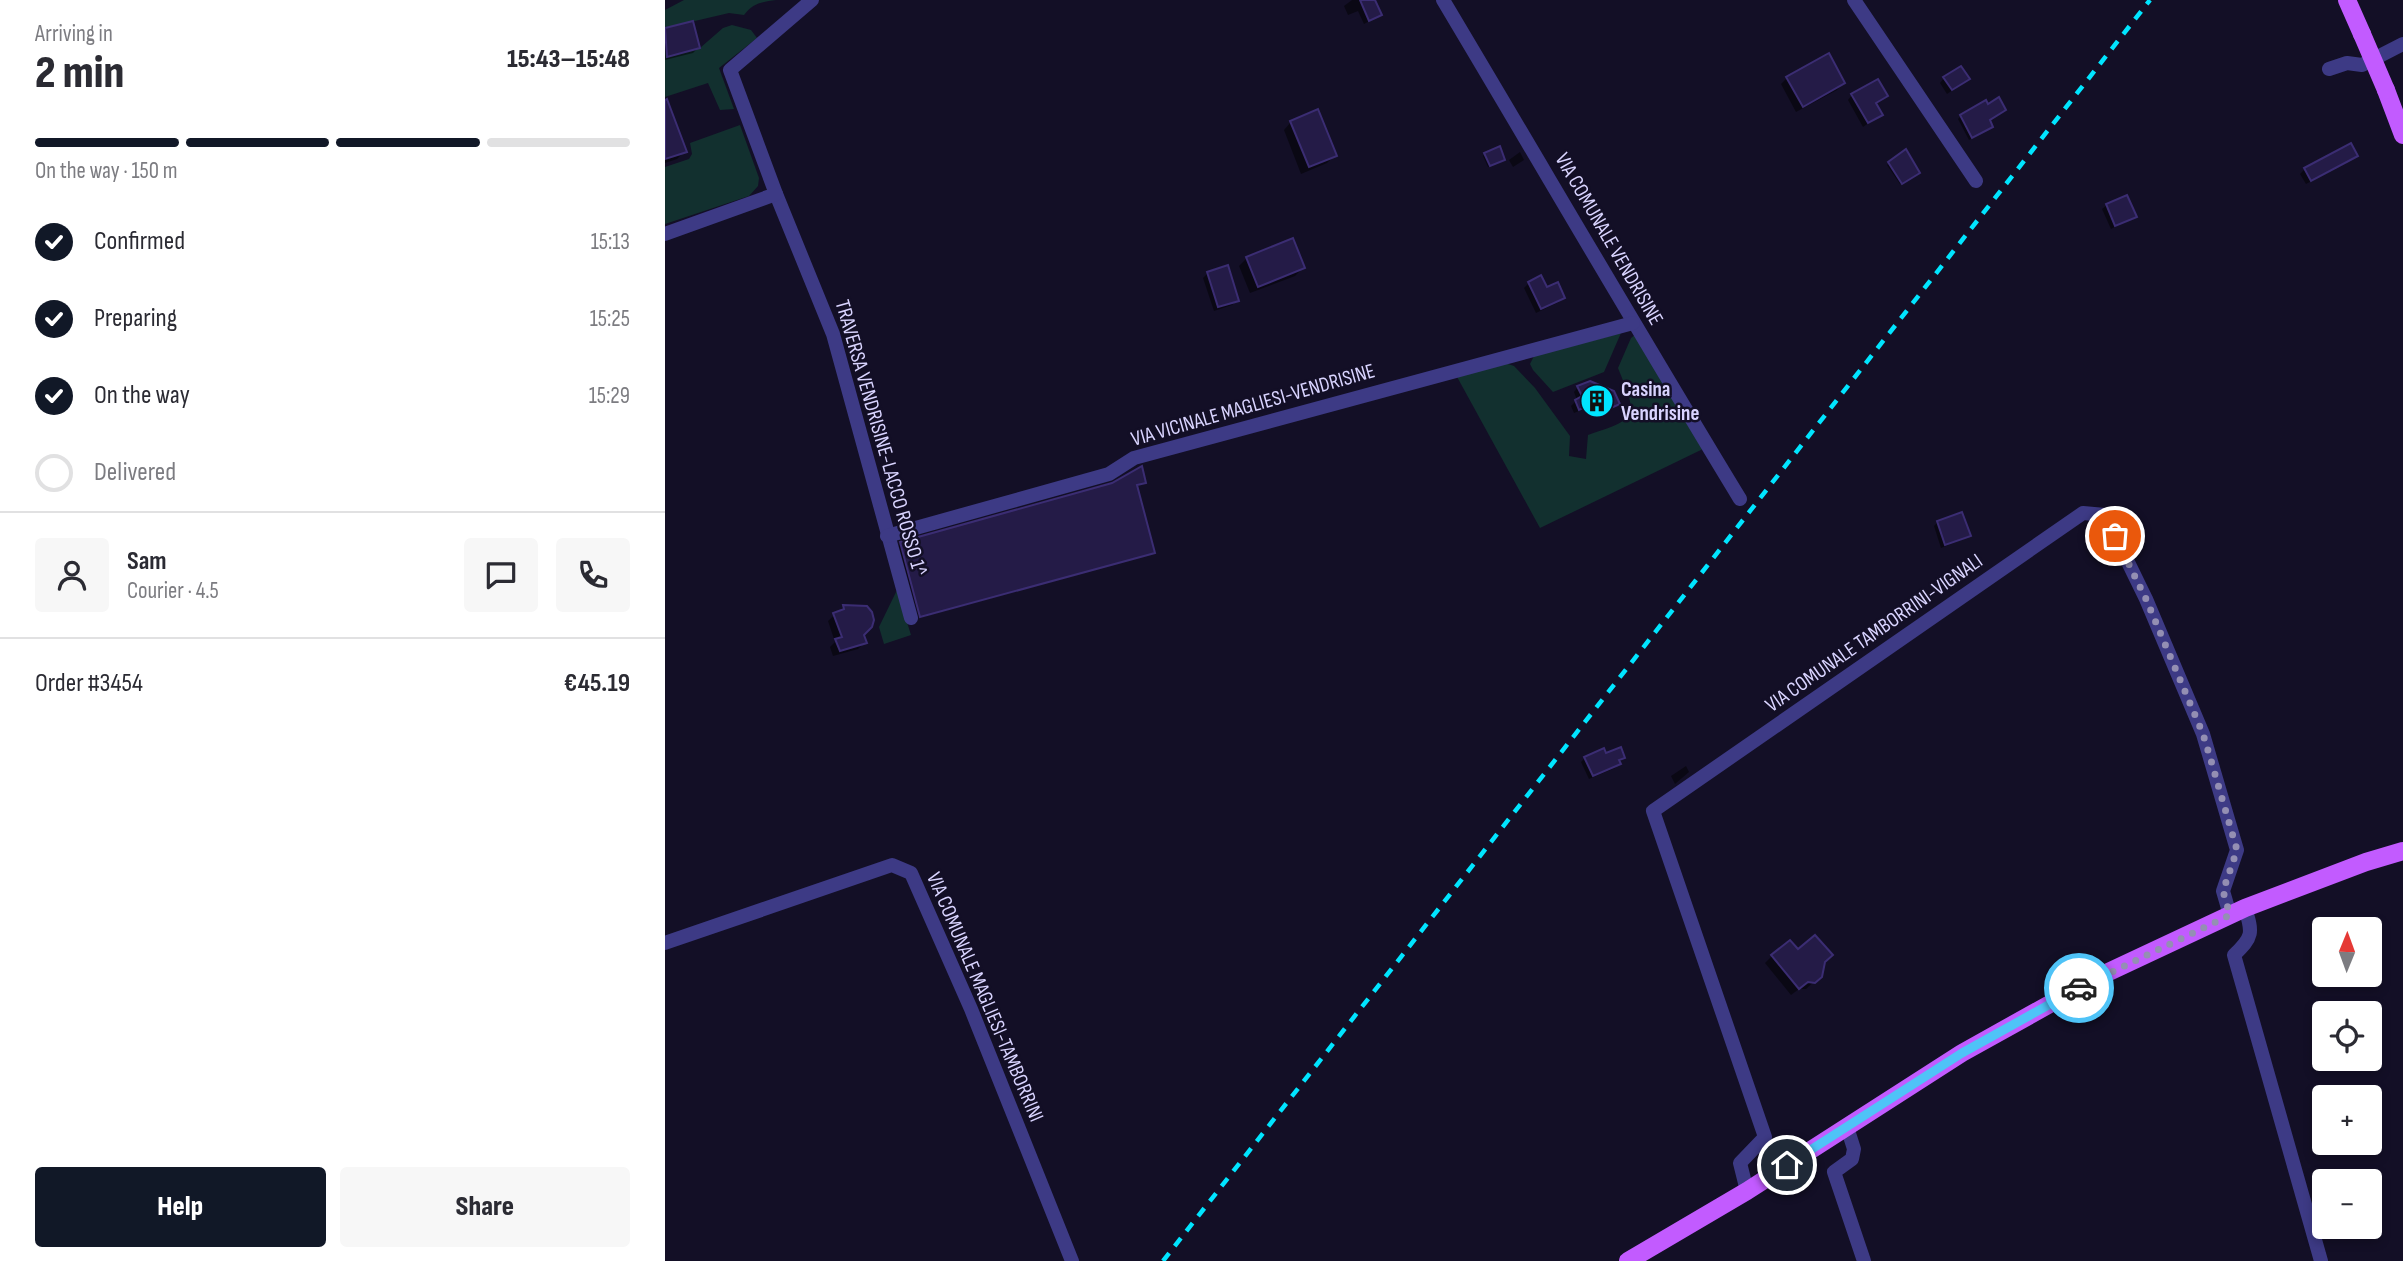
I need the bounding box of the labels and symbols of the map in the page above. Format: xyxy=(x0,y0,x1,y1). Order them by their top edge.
street label: VIA COMUNALE VENDRISINE xyxy=(1550,149,1668,329)
street label: TRAVERSA VENDRISINE-LACCO ROSSO 1^ xyxy=(830,297,932,579)
street label: VIA VICINALE MAGLIESI-VENDRISINE xyxy=(1128,358,1378,452)
place label: Casina Vendrisine xyxy=(1621,377,1699,426)
building icon: Casina Vendrisine xyxy=(1578,382,1616,420)
pin xyxy=(2085,506,2145,566)
street label: VIA COMUNALE TAMBORRINI-VIGNALI xyxy=(1761,548,1987,718)
street label: VIA COMUNALE MAGLIESI-TAMBORRINI xyxy=(921,868,1049,1126)
north arrow xyxy=(2312,917,2382,987)
courier xyxy=(2044,953,2114,1023)
pin xyxy=(1757,1135,1817,1195)

